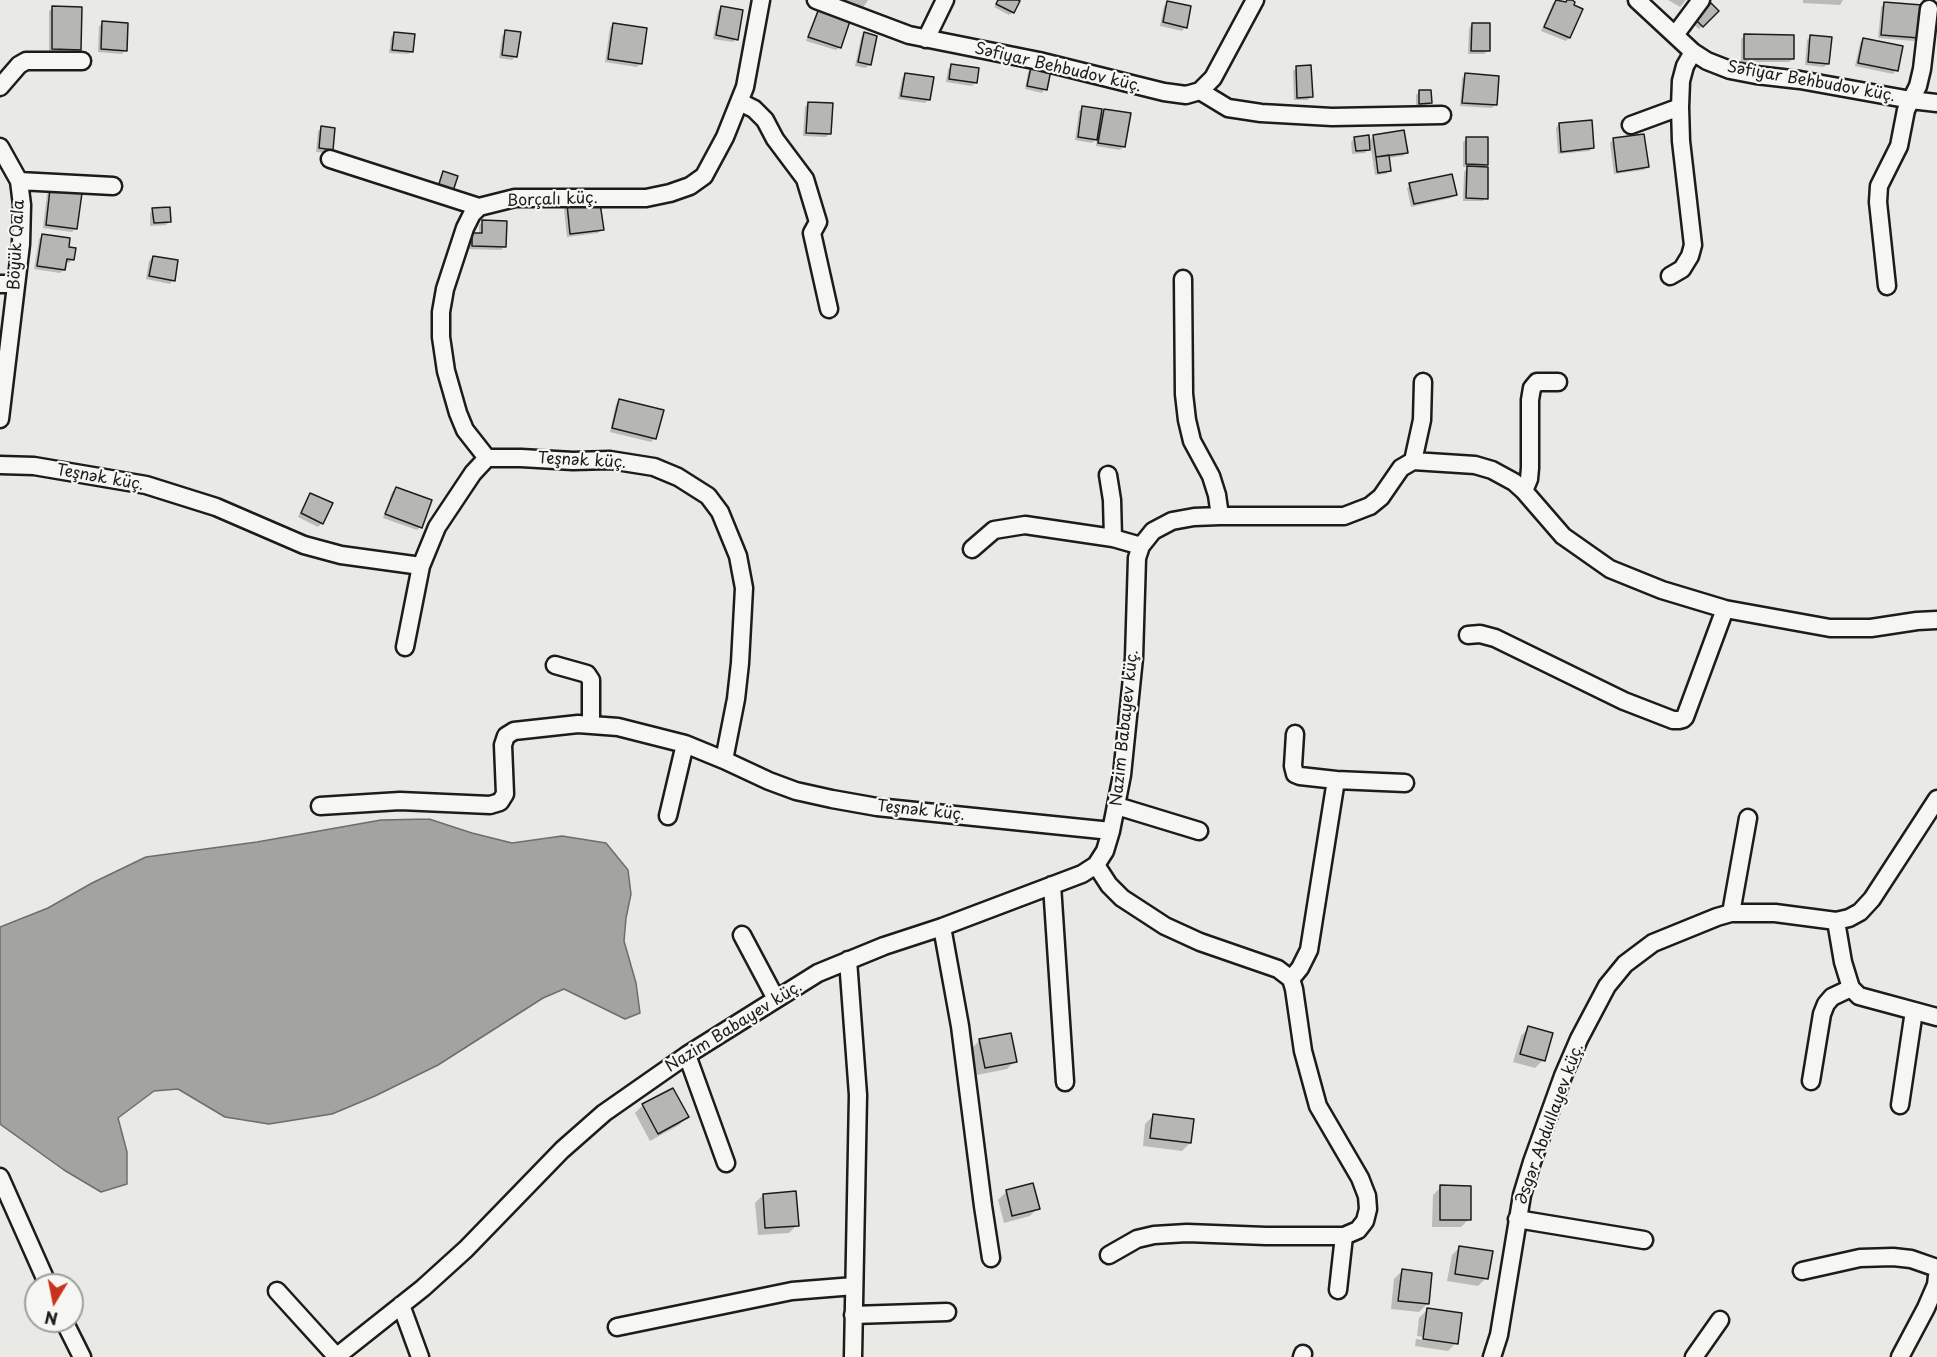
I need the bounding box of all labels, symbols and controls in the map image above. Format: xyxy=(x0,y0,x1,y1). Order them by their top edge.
street label: Səfiyar Behbudov küç. xyxy=(973,39,1143,97)
street label: Səfiyar Behbudov küç. xyxy=(1725,58,1897,106)
street label: Borçalı küç. xyxy=(506,189,598,211)
street label: Böyük Qala xyxy=(5,199,29,291)
street label: Teşnək küç. xyxy=(537,449,627,473)
street label: Teşnək küç. xyxy=(55,461,145,495)
street label: Nazim Babayev küç. xyxy=(1107,649,1143,807)
street label: Teşnək küç. xyxy=(876,797,966,825)
street label: Nazim Babayev küç. xyxy=(662,977,806,1077)
street label: Əsgər Abdullayev küç. xyxy=(1512,1041,1588,1207)
north arrow xyxy=(24,1273,84,1333)
text: N xyxy=(43,1306,60,1332)

